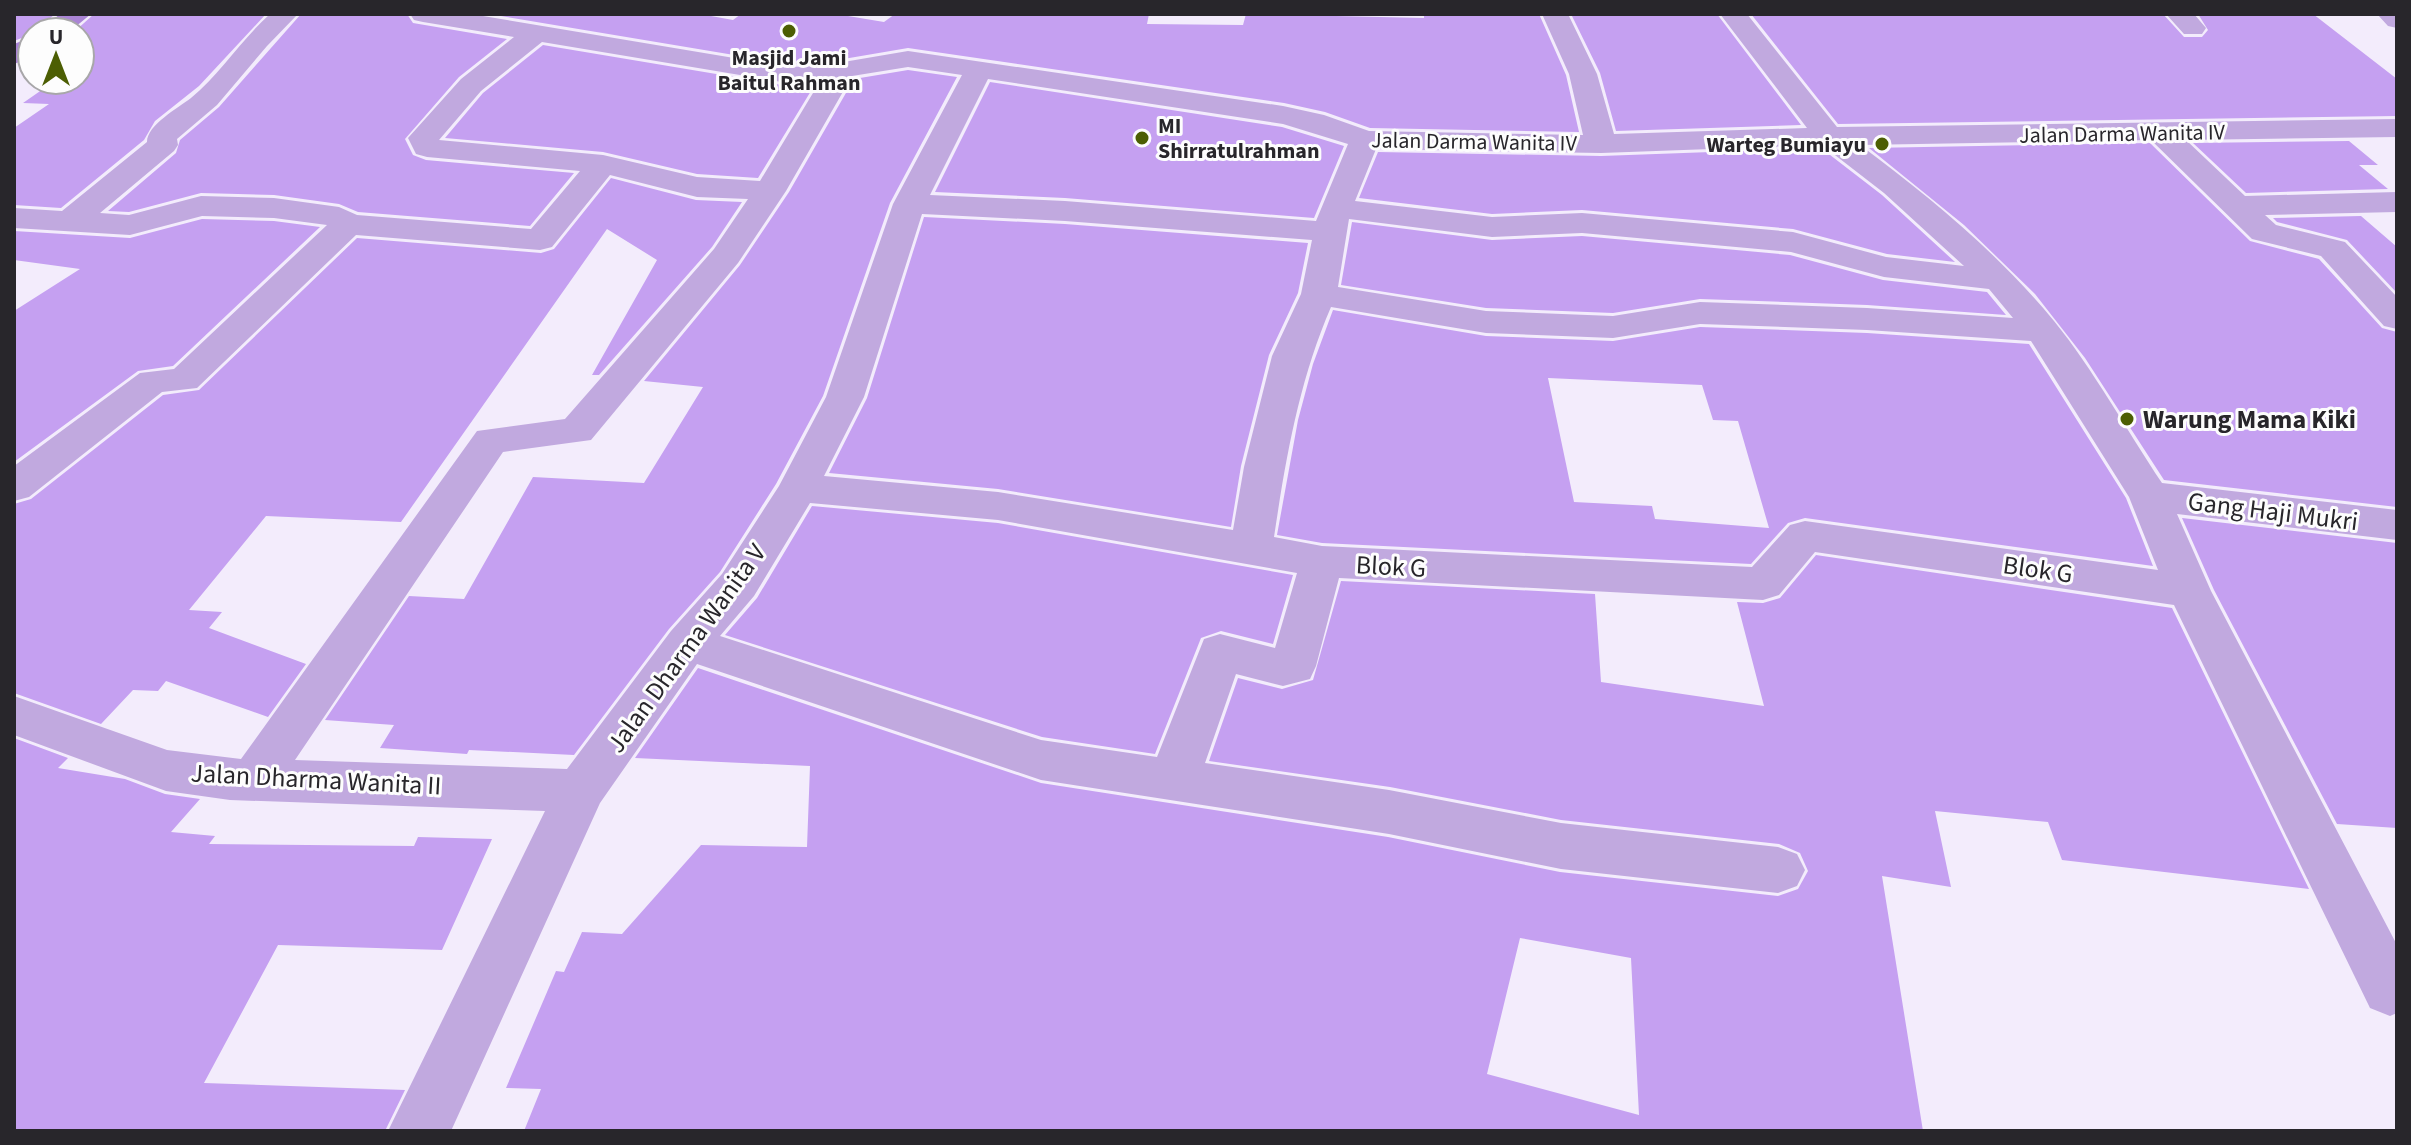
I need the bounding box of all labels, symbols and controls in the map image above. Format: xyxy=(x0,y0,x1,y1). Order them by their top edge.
north arrow xyxy=(16,16,96,96)
text: U xyxy=(49,21,63,53)
marker: Masjid Jami Baitul Rahman xyxy=(780,22,798,40)
place label: Masjid Jami Baitul Rahman xyxy=(717,42,861,99)
place label: MI Shirratulrahman xyxy=(1158,110,1320,167)
street label: Jalan Darma Wanita IV xyxy=(2019,116,2226,152)
street label: Jalan Darma Wanita IV xyxy=(1371,124,1578,160)
marker: MI Shirratulrahman xyxy=(1133,129,1151,147)
place label: Warteg Bumiayu xyxy=(1706,129,1866,161)
marker: Warteg Bumiayu xyxy=(1873,135,1891,153)
place label: Warung Mama Kiki xyxy=(2143,401,2356,438)
marker: Warung Mama Kiki xyxy=(2118,410,2136,428)
street label: Gang Haji Mukri xyxy=(2186,483,2360,540)
street label: Jalan Dharma Wanita V xyxy=(598,536,775,760)
street label: Blok G xyxy=(1355,546,1427,587)
street label: Blok G xyxy=(2001,546,2075,593)
street label: Jalan Dharma Wanita II xyxy=(190,754,442,805)

